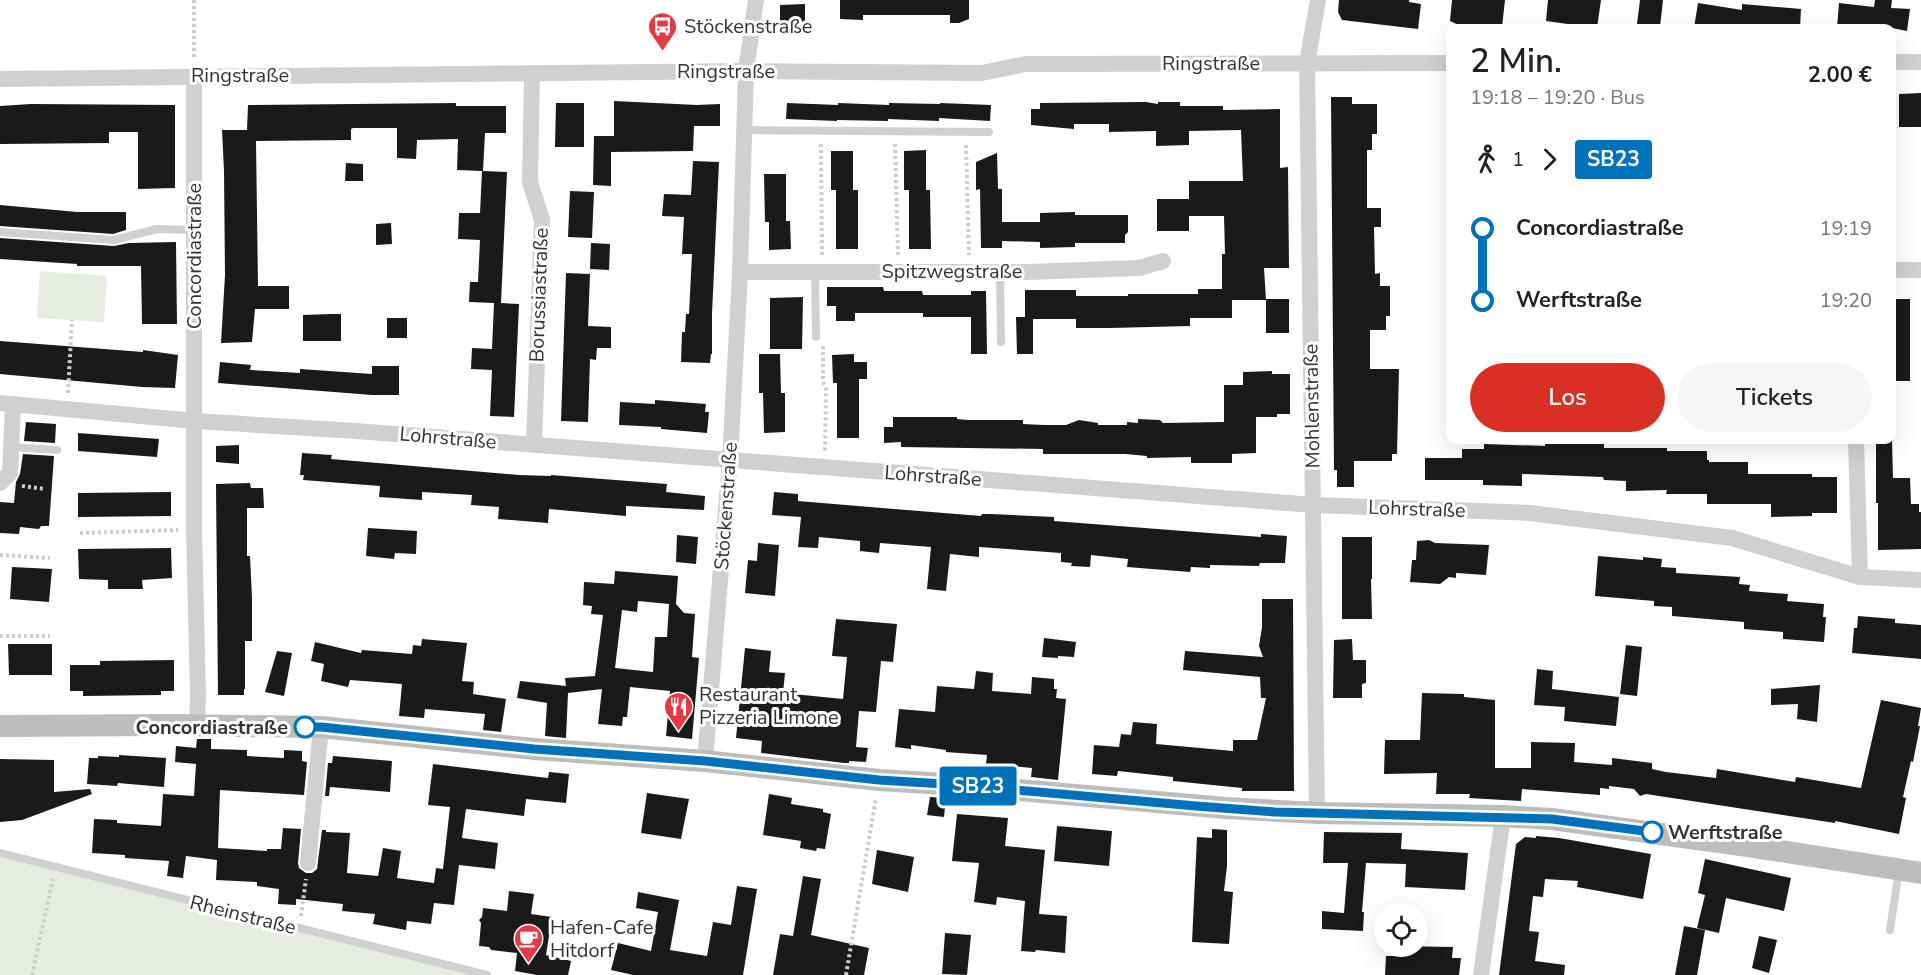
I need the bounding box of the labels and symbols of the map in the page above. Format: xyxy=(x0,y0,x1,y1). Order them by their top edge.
bus stop icon: Stöckenstraße xyxy=(647,10,679,52)
place label: Stöckenstraße xyxy=(684,13,812,40)
street label: Ringstraße xyxy=(1162,50,1260,77)
street label: Ringstraße xyxy=(677,58,775,85)
street label: Ringstraße xyxy=(191,62,289,89)
street label: Concordiastraße xyxy=(181,183,208,329)
street label: Borussiastraße xyxy=(523,227,555,363)
street label: Spitzwegstraße xyxy=(882,258,1022,285)
street label: Mohlenstraße xyxy=(1297,344,1327,468)
street label: Lohrstraße xyxy=(398,420,498,456)
street label: Stöckenstraße xyxy=(708,441,744,571)
street label: Lohrstraße xyxy=(883,459,983,493)
street label: Lohrstraße xyxy=(1368,494,1466,524)
place label: Restaurant Pizzeria Limone xyxy=(699,681,839,731)
restaurant icon: Restaurant Pizzeria Limone xyxy=(662,690,694,732)
place label: Concordiastraße xyxy=(136,714,288,741)
marker: Concordiastraße xyxy=(294,716,316,738)
line badge: SB23 xyxy=(936,766,1020,806)
place label: Werftstraße xyxy=(1668,819,1783,846)
marker: Werftstraße xyxy=(1641,821,1663,843)
street label: Rheinstraße xyxy=(187,889,299,941)
place label: Hafen-Cafe Hitdorf xyxy=(550,914,653,964)
cafe icon: Hafen-Cafe Hitdorf xyxy=(513,922,545,964)

